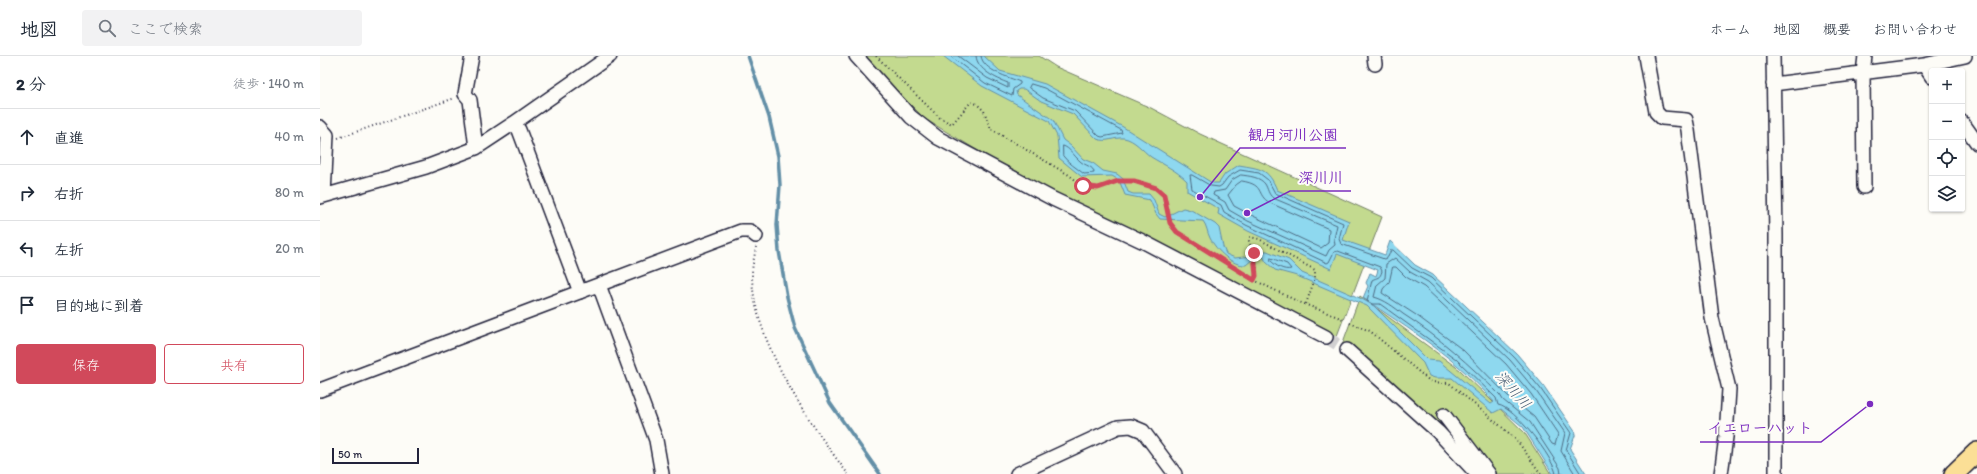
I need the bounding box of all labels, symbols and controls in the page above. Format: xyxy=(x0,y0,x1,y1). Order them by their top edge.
search box xyxy=(82,10,362,46)
icon: search xyxy=(96,17,118,39)
text: 地図 xyxy=(20,18,58,41)
text: ここで検索 xyxy=(128,20,203,38)
text: ホーム xyxy=(1710,21,1751,38)
text: 地図 xyxy=(1773,21,1801,38)
text: 概要 xyxy=(1823,21,1851,38)
text: お問い合わせ xyxy=(1873,21,1957,38)
map controls xyxy=(1929,68,1965,212)
button: + xyxy=(1929,68,1965,104)
text: 2 分 xyxy=(16,74,46,94)
text: 徒歩 · 140 m xyxy=(233,76,304,91)
button: − xyxy=(1929,104,1965,140)
callout: 観月河川公園 xyxy=(1240,121,1346,148)
icon: ahead xyxy=(16,126,38,148)
text: 観月河川公園 xyxy=(1248,126,1338,144)
text: 直進 xyxy=(54,129,84,147)
text: 40 m xyxy=(274,129,304,144)
button: locate xyxy=(1929,140,1965,176)
callout: 深川川 xyxy=(1290,164,1351,191)
text: 深川川 xyxy=(1298,169,1344,187)
button: layers xyxy=(1929,176,1965,212)
route start xyxy=(1074,177,1092,195)
icon: right xyxy=(16,182,38,204)
text: 右折 xyxy=(54,185,84,203)
text: 80 m xyxy=(275,185,304,200)
icon: left xyxy=(16,238,38,260)
text: 左折 xyxy=(54,241,84,259)
text: 20 m xyxy=(275,241,304,256)
route end xyxy=(1245,244,1263,262)
icon: arrive xyxy=(16,294,38,316)
text: 目的地に到着 xyxy=(54,297,144,315)
button: 保存 xyxy=(16,344,156,384)
button: 共有 xyxy=(164,344,304,384)
water label: 深川川 xyxy=(1491,367,1535,413)
callout: イエローハット xyxy=(1700,415,1821,442)
text: イエローハット xyxy=(1707,419,1813,437)
scale bar xyxy=(332,446,419,465)
text: 50 m xyxy=(338,448,362,461)

